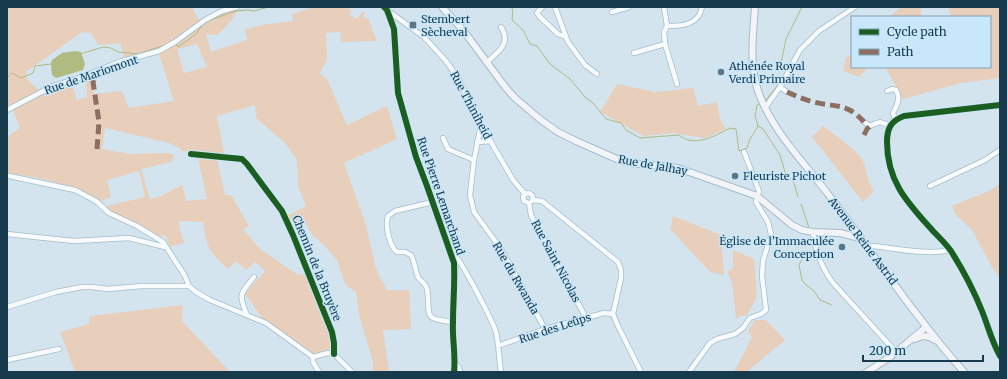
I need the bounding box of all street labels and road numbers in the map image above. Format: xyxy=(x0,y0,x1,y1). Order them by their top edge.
street label: Rue de Mariomont xyxy=(42,52,140,98)
street label: Rue Thiniheid xyxy=(447,69,495,142)
street label: Rue Pierre Lemarchand xyxy=(414,135,468,257)
street label: Rue de Jalhay xyxy=(617,152,689,178)
street label: Avenue Reine Astrid xyxy=(825,194,901,288)
street label: Chemin de la Bruyère xyxy=(289,213,345,323)
street label: Rue Saint Nicolas xyxy=(528,217,584,305)
street label: Rue du Rwanda xyxy=(490,239,542,317)
street label: Rue des Leûps xyxy=(517,310,593,346)

